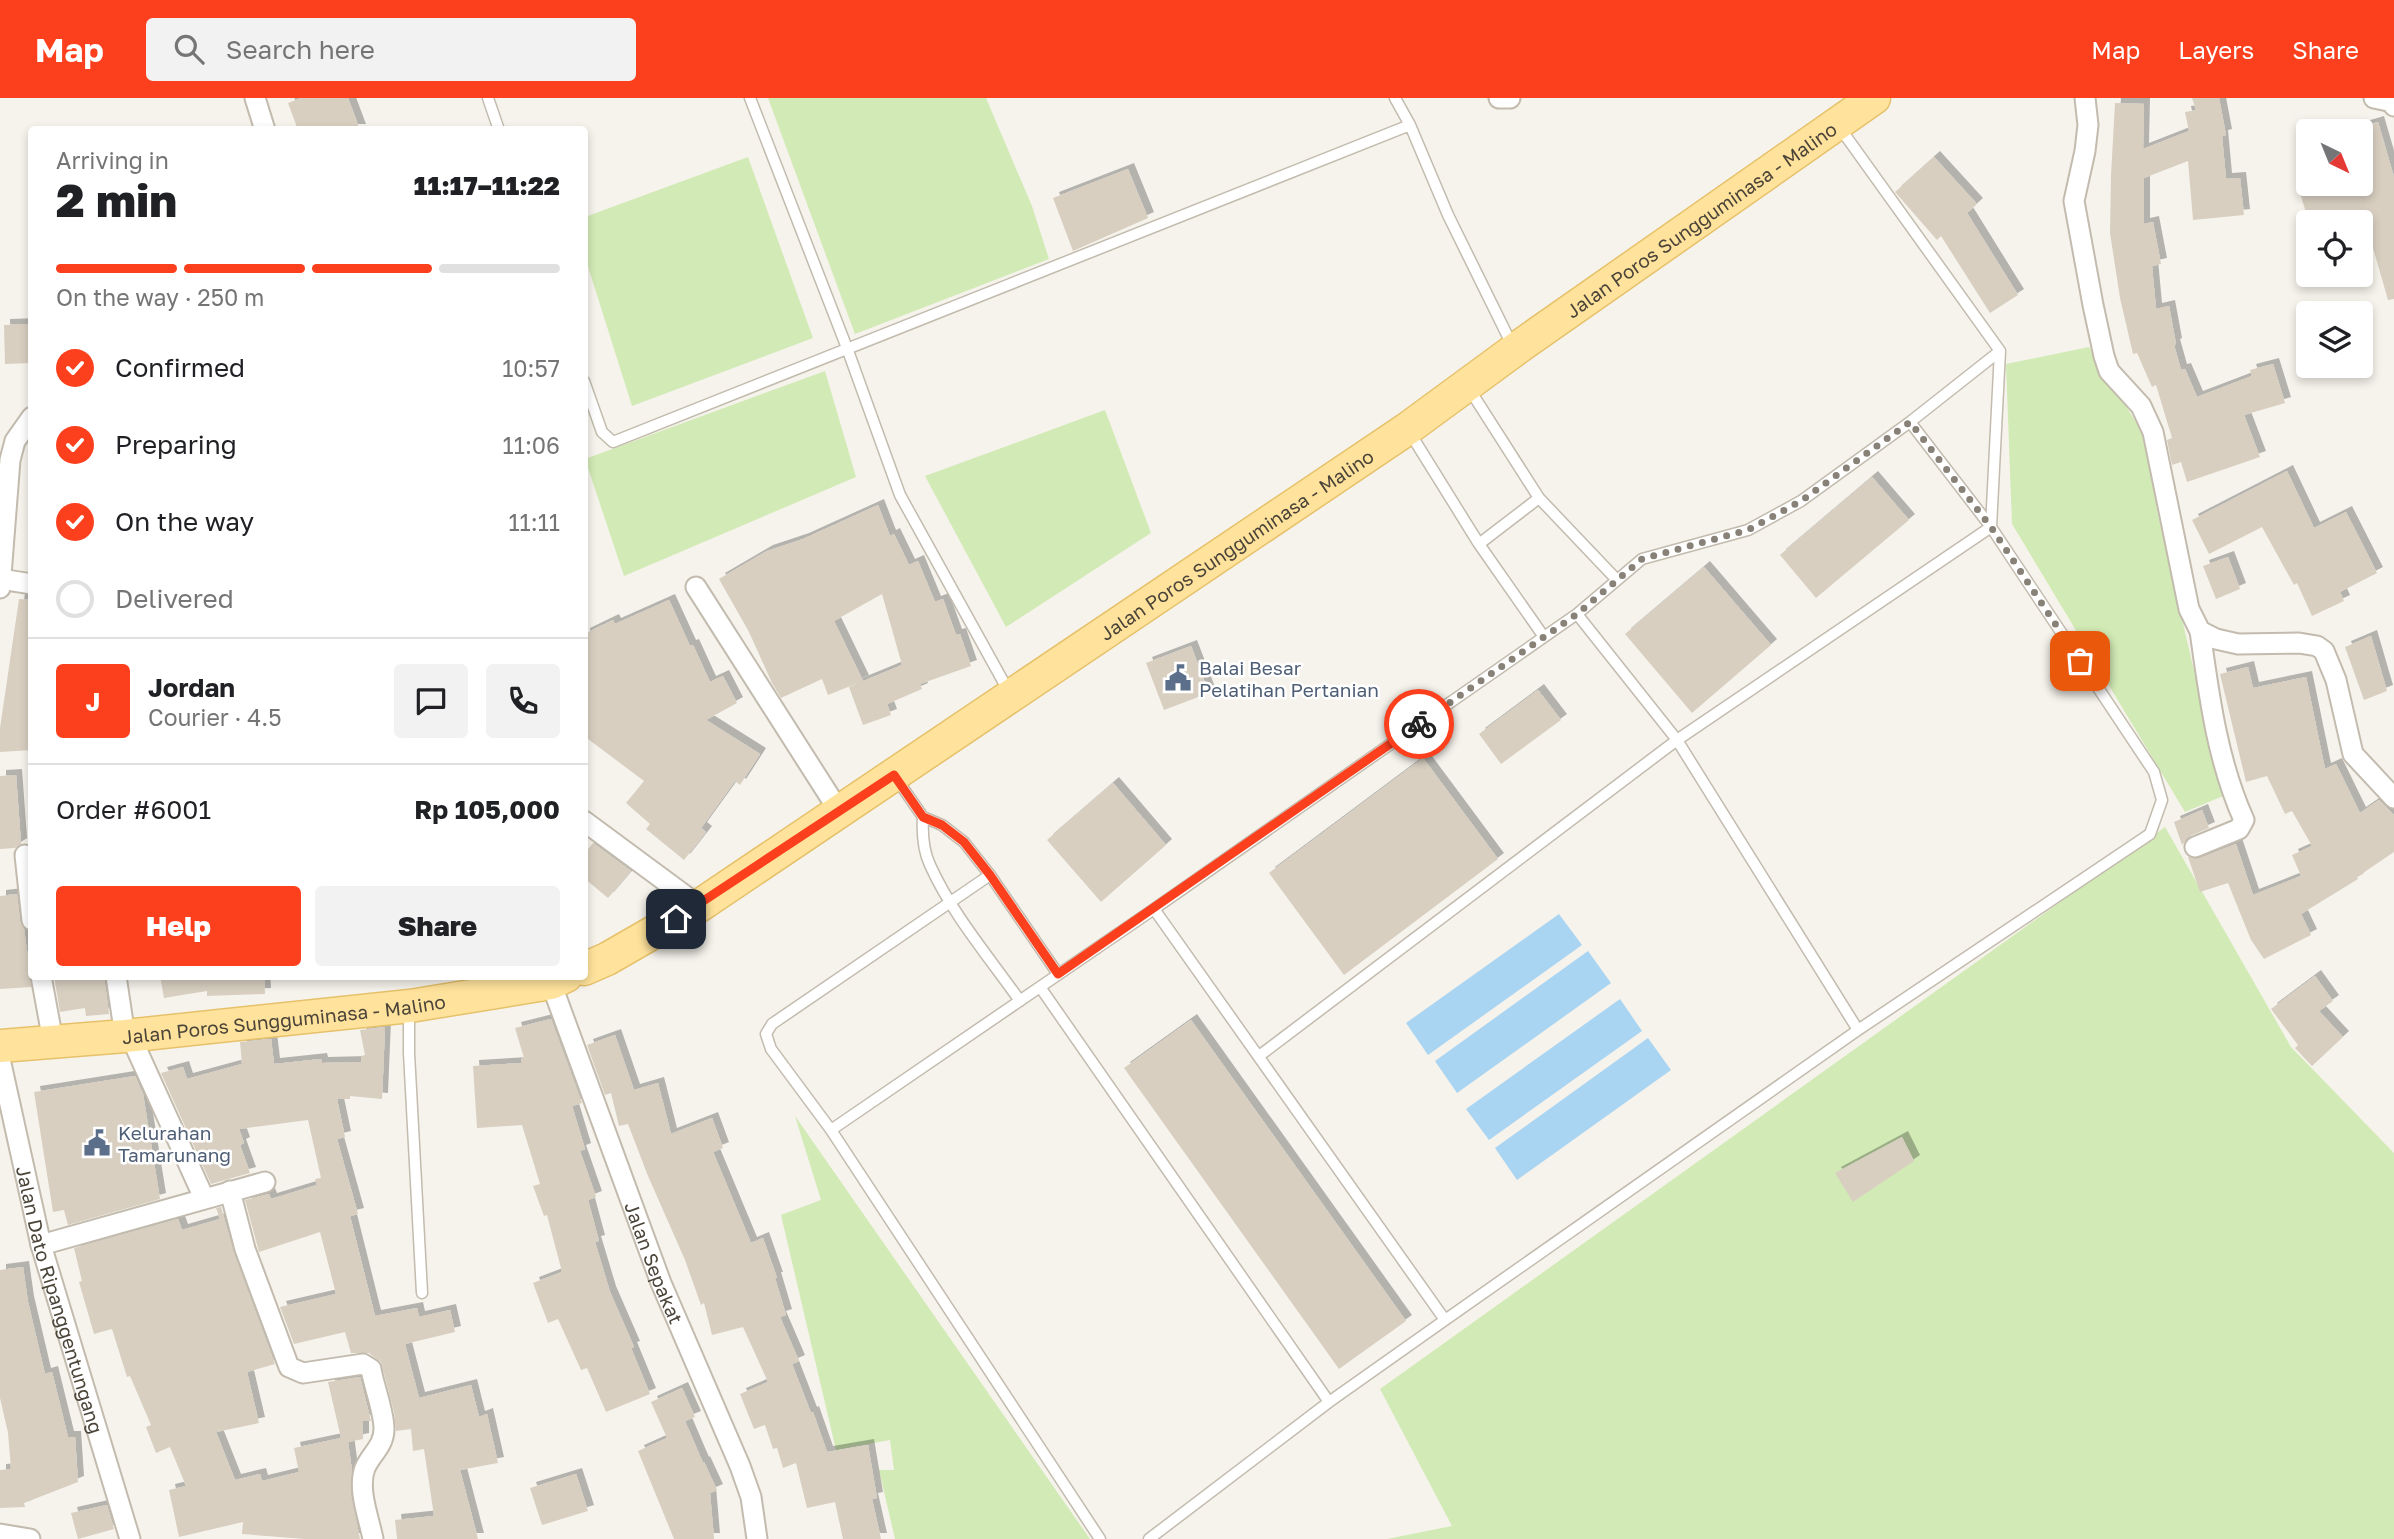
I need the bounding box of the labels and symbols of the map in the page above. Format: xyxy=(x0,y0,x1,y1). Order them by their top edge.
street label: Jalan Poros Sungguminasa - Malino xyxy=(1561,117,1841,322)
north arrow xyxy=(2296,119,2373,196)
street label: Jalan Poros Sungguminasa - Malino xyxy=(1095,444,1378,644)
pin xyxy=(2050,631,2110,691)
place label: Balai Besar Pelatihan Pertanian xyxy=(1199,656,1379,701)
public building icon: Balai Besar Pelatihan Pertanian xyxy=(1163,663,1193,693)
courier xyxy=(1384,689,1454,759)
pin xyxy=(646,889,706,949)
street label: Jalan Poros Sungguminasa - Malino xyxy=(121,989,447,1048)
place label: Kelurahan Tamarunang xyxy=(118,1121,231,1166)
public building icon: Kelurahan Tamarunang xyxy=(82,1128,112,1158)
street label: Jalan Dato Ripanggentungang xyxy=(12,1164,109,1436)
street label: Jalan Sepakat xyxy=(621,1198,689,1327)

